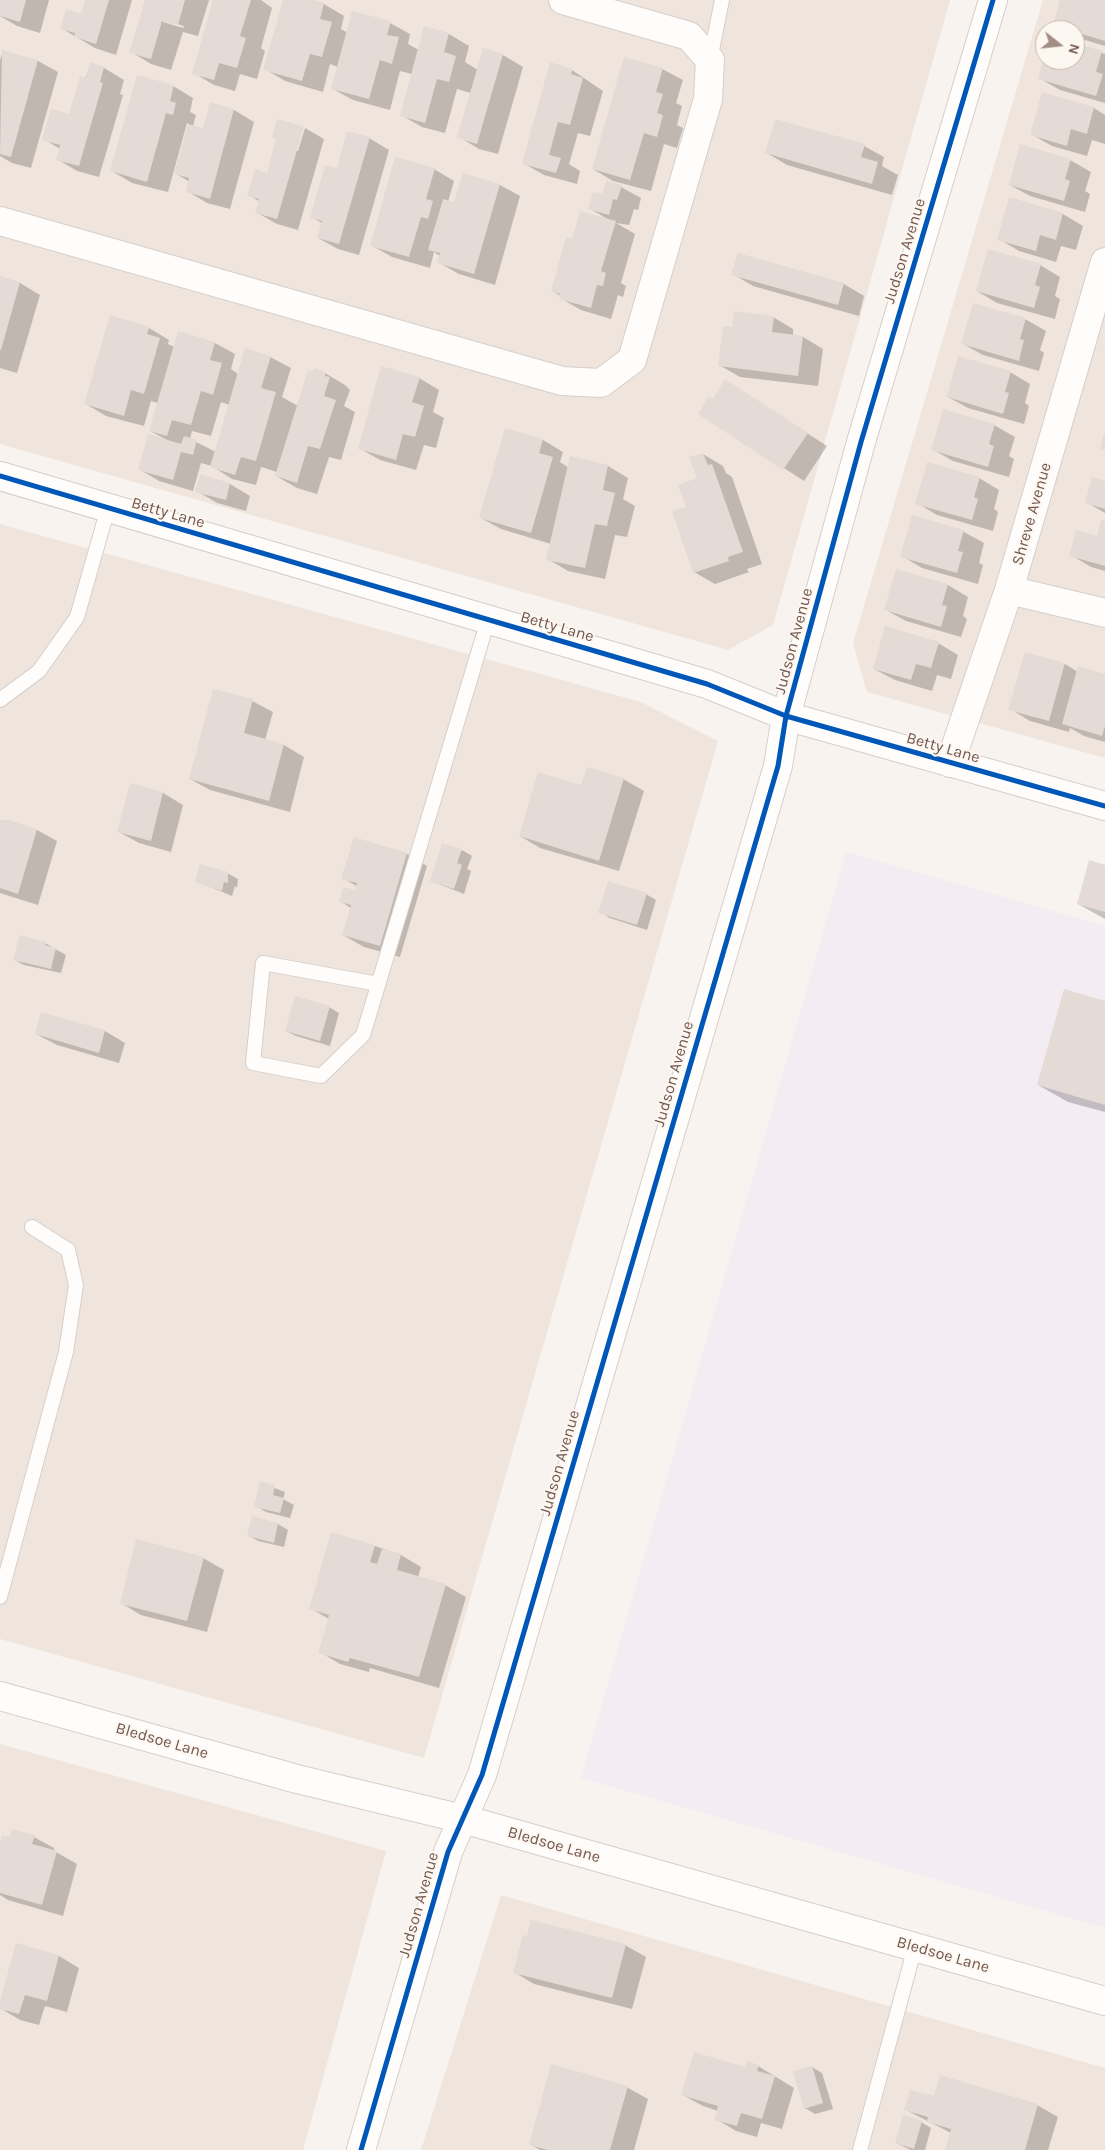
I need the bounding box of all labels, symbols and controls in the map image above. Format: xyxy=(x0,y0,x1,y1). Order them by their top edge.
north arrow xyxy=(1035,20,1085,70)
text: N xyxy=(1064,42,1083,56)
street label: Judson Avenue xyxy=(880,196,930,306)
street label: Shreve Avenue xyxy=(1008,460,1056,568)
street label: Betty Lane xyxy=(129,493,207,533)
street label: Judson Avenue xyxy=(771,586,817,696)
street label: Betty Lane xyxy=(518,607,596,647)
street label: Betty Lane xyxy=(904,728,982,768)
street label: Judson Avenue xyxy=(650,1019,698,1129)
street label: Judson Avenue xyxy=(536,1408,584,1518)
street label: Bledsoe Lane xyxy=(113,1719,211,1763)
street label: Bledsoe Lane xyxy=(505,1823,603,1867)
street label: Judson Avenue xyxy=(395,1850,443,1960)
street label: Bledsoe Lane xyxy=(894,1933,992,1977)

